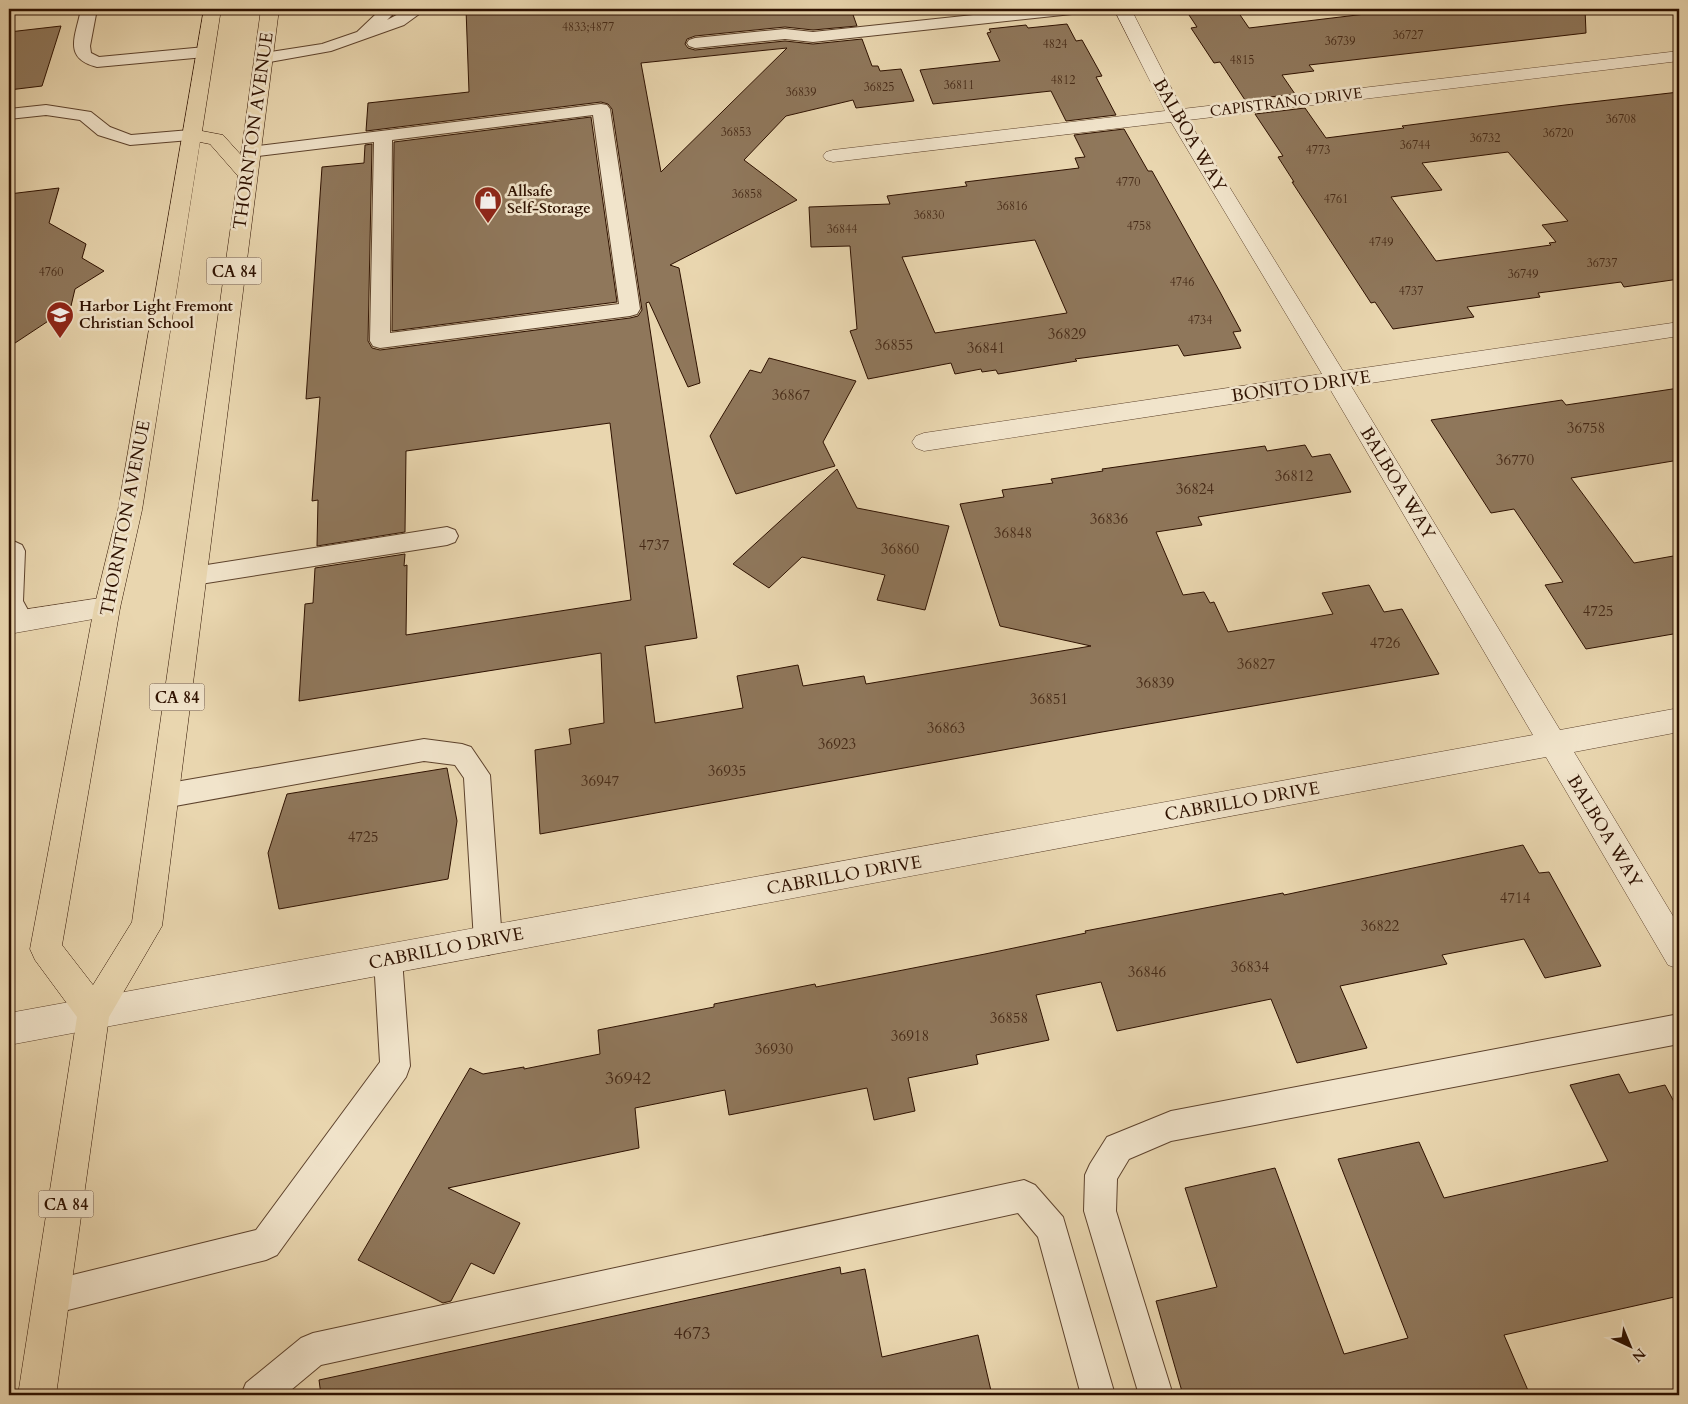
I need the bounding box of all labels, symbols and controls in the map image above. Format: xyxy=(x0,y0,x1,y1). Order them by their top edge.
house number: 4833;4877 xyxy=(562,19,614,35)
house number: 36727 xyxy=(1393,27,1423,43)
street label: THORNTON AVENUE xyxy=(227,31,280,231)
house number: 36739 xyxy=(1325,33,1355,49)
house number: 4824 xyxy=(1043,36,1067,52)
house number: 4815 xyxy=(1230,52,1254,68)
house number: 4812 xyxy=(1051,72,1075,88)
street label: BALBOA WAY xyxy=(1147,74,1233,197)
house number: 36811 xyxy=(944,77,974,93)
house number: 36825 xyxy=(864,79,894,95)
street label: CAPISTRANO DRIVE xyxy=(1209,83,1363,121)
house number: 36839 xyxy=(786,84,816,100)
house number: 36708 xyxy=(1606,111,1636,127)
house number: 36853 xyxy=(721,124,751,140)
house number: 36720 xyxy=(1543,125,1573,141)
house number: 36732 xyxy=(1470,130,1500,146)
house number: 36744 xyxy=(1400,137,1430,153)
house number: 4773 xyxy=(1306,142,1330,158)
house number: 4770 xyxy=(1116,174,1140,190)
place label: Allsafe Self-Storage xyxy=(507,181,591,218)
shop icon: Allsafe Self-Storage xyxy=(473,185,503,224)
house number: 36858 xyxy=(732,186,762,202)
house number: 4761 xyxy=(1324,191,1348,207)
house number: 36816 xyxy=(997,198,1027,214)
house number: 36830 xyxy=(914,207,944,223)
house number: 4758 xyxy=(1127,218,1151,234)
house number: 36844 xyxy=(827,221,857,237)
house number: 4749 xyxy=(1369,234,1393,250)
house number: 36737 xyxy=(1587,255,1617,271)
road number: CA 84 xyxy=(206,258,262,284)
house number: 4760 xyxy=(39,264,63,280)
house number: 36749 xyxy=(1508,266,1538,282)
house number: 4746 xyxy=(1170,274,1194,290)
house number: 4737 xyxy=(1399,283,1423,299)
place label: Harbor Light Fremont Christian School xyxy=(79,296,234,333)
school or university icon: Harbor Light Fremont Christian School xyxy=(45,300,75,339)
house number: 4734 xyxy=(1188,312,1212,328)
house number: 36829 xyxy=(1048,324,1087,344)
house number: 36855 xyxy=(875,335,913,355)
house number: 36841 xyxy=(967,338,1005,358)
street label: BONITO DRIVE xyxy=(1230,364,1372,409)
house number: 36867 xyxy=(772,385,811,405)
street label: THORNTON AVENUE xyxy=(94,418,157,618)
house number: 36758 xyxy=(1567,418,1605,438)
street label: BALBOA WAY xyxy=(1354,422,1441,545)
house number: 36770 xyxy=(1496,450,1535,470)
house number: 36812 xyxy=(1275,466,1314,486)
house number: 36824 xyxy=(1176,479,1215,499)
house number: 36836 xyxy=(1090,509,1129,529)
house number: 36848 xyxy=(994,523,1032,543)
house number: 4737 xyxy=(639,535,670,555)
house number: 36860 xyxy=(881,539,920,559)
house number: 4725 xyxy=(1583,601,1613,621)
house number: 4726 xyxy=(1370,633,1401,653)
house number: 36827 xyxy=(1237,654,1276,674)
house number: 36839 xyxy=(1136,673,1175,693)
road number: CA 84 xyxy=(150,684,204,710)
house number: 36851 xyxy=(1030,689,1068,709)
house number: 36863 xyxy=(927,718,965,738)
house number: 36923 xyxy=(818,734,856,754)
house number: 36935 xyxy=(708,761,746,781)
street label: BALBOA WAY xyxy=(1561,770,1648,893)
house number: 36947 xyxy=(581,771,620,791)
street label: CABRILLO DRIVE xyxy=(1163,776,1322,827)
house number: 4725 xyxy=(348,827,378,847)
street label: CABRILLO DRIVE xyxy=(765,850,924,901)
house number: 4714 xyxy=(1500,888,1531,908)
house number: 36822 xyxy=(1361,916,1400,936)
street label: CABRILLO DRIVE xyxy=(367,921,526,976)
house number: 36834 xyxy=(1231,957,1270,977)
house number: 36846 xyxy=(1128,962,1167,982)
house number: 36858 xyxy=(990,1008,1028,1028)
house number: 36918 xyxy=(891,1026,929,1046)
house number: 36930 xyxy=(755,1039,794,1059)
house number: 36942 xyxy=(605,1066,651,1091)
road number: CA 84 xyxy=(38,1190,94,1218)
house number: 4673 xyxy=(674,1321,710,1346)
north arrow xyxy=(1606,1322,1656,1372)
text: N xyxy=(1628,1344,1650,1366)

